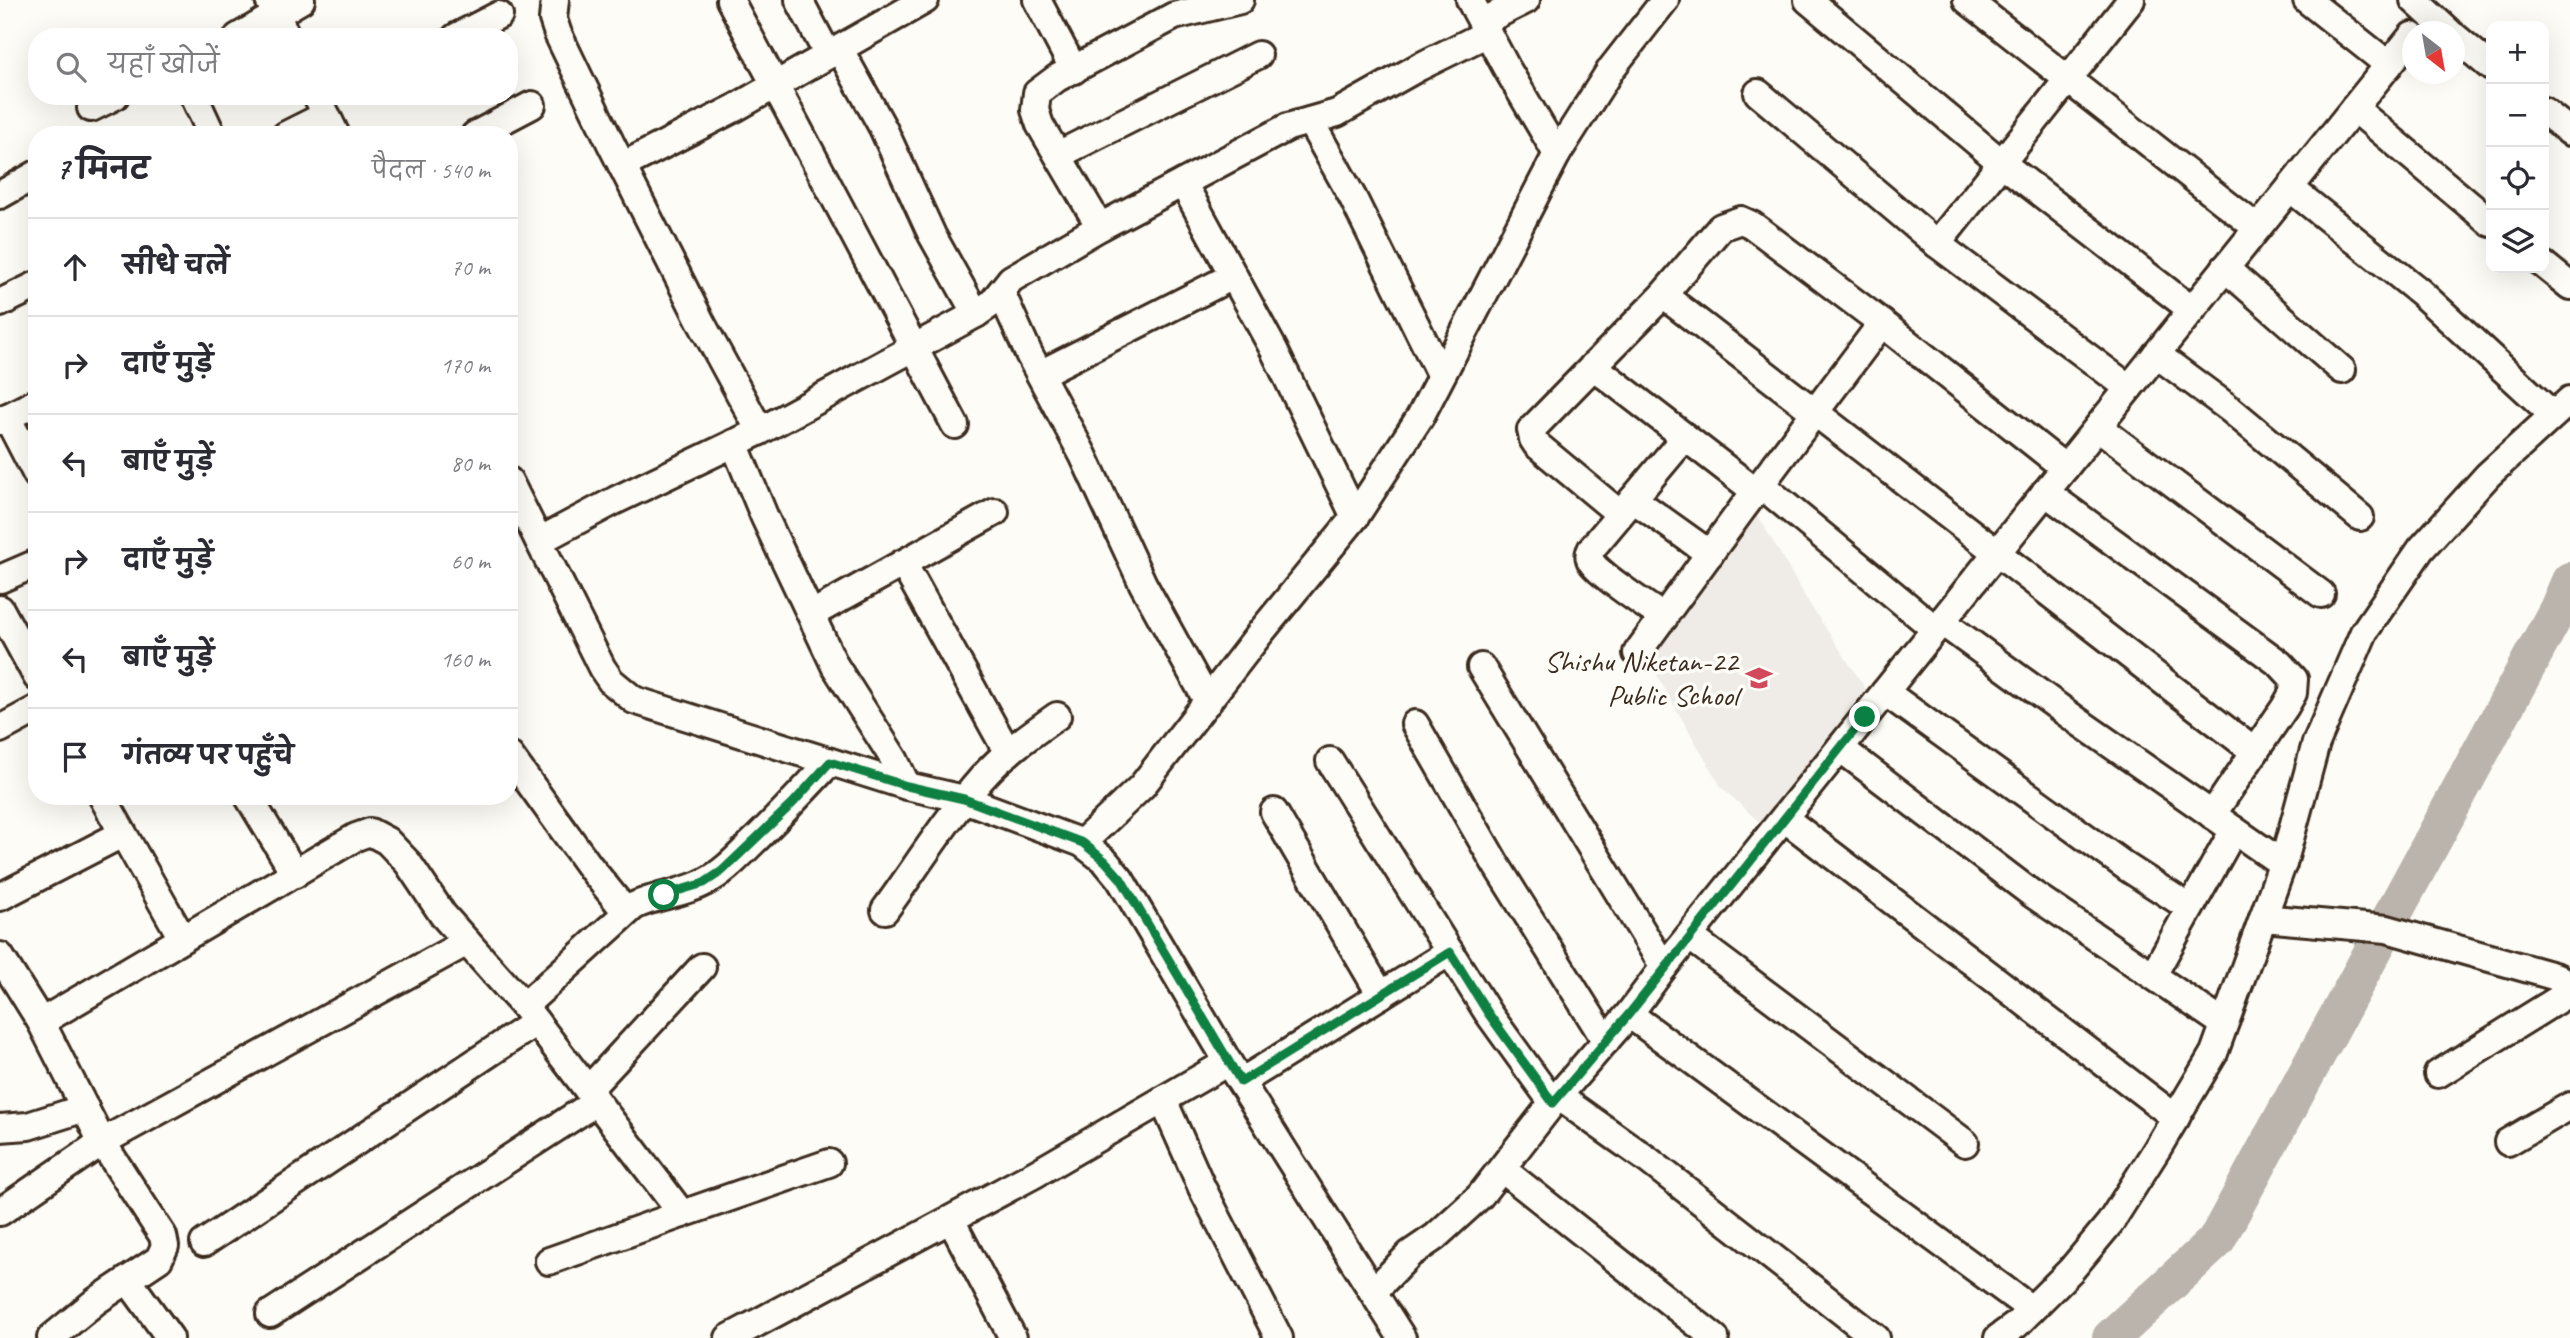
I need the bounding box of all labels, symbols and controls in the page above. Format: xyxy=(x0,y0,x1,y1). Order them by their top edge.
north arrow xyxy=(2402,21,2465,84)
map controls xyxy=(2486,21,2549,273)
button: + xyxy=(2486,21,2549,84)
search box xyxy=(28,28,518,105)
icon: search xyxy=(52,48,90,86)
text: यहाँ खोजें xyxy=(108,48,219,81)
button: − xyxy=(2486,84,2549,147)
button: locate xyxy=(2486,147,2549,210)
text: 7 मिनट xyxy=(56,150,149,188)
text: पैदल · 540 m xyxy=(372,156,490,185)
button: layers xyxy=(2486,210,2549,273)
icon: ahead xyxy=(56,248,94,286)
text: सीधे चलें xyxy=(123,249,229,282)
text: 70 m xyxy=(451,253,490,282)
icon: right xyxy=(56,346,94,384)
text: दाएँ मुड़ें xyxy=(123,347,213,380)
text: 170 m xyxy=(441,351,490,380)
icon: left xyxy=(56,444,94,482)
text: बाएँ मुड़ें xyxy=(123,445,214,478)
text: 80 m xyxy=(451,449,490,478)
icon: right xyxy=(56,542,94,580)
text: दाएँ मुड़ें xyxy=(123,543,213,576)
text: 60 m xyxy=(451,547,490,576)
icon: left xyxy=(56,640,94,678)
text: बाएँ मुड़ें xyxy=(123,641,214,674)
place label: Shishu Niketan-22 Public School xyxy=(1544,642,1743,714)
text: 160 m xyxy=(441,645,490,674)
school or university icon: Shishu Niketan-22 Public School xyxy=(1744,663,1774,693)
route end xyxy=(1849,701,1880,732)
icon: arrive xyxy=(56,738,94,776)
text: गंतव्य पर पहुँचे xyxy=(123,739,294,772)
route start xyxy=(648,879,679,910)

